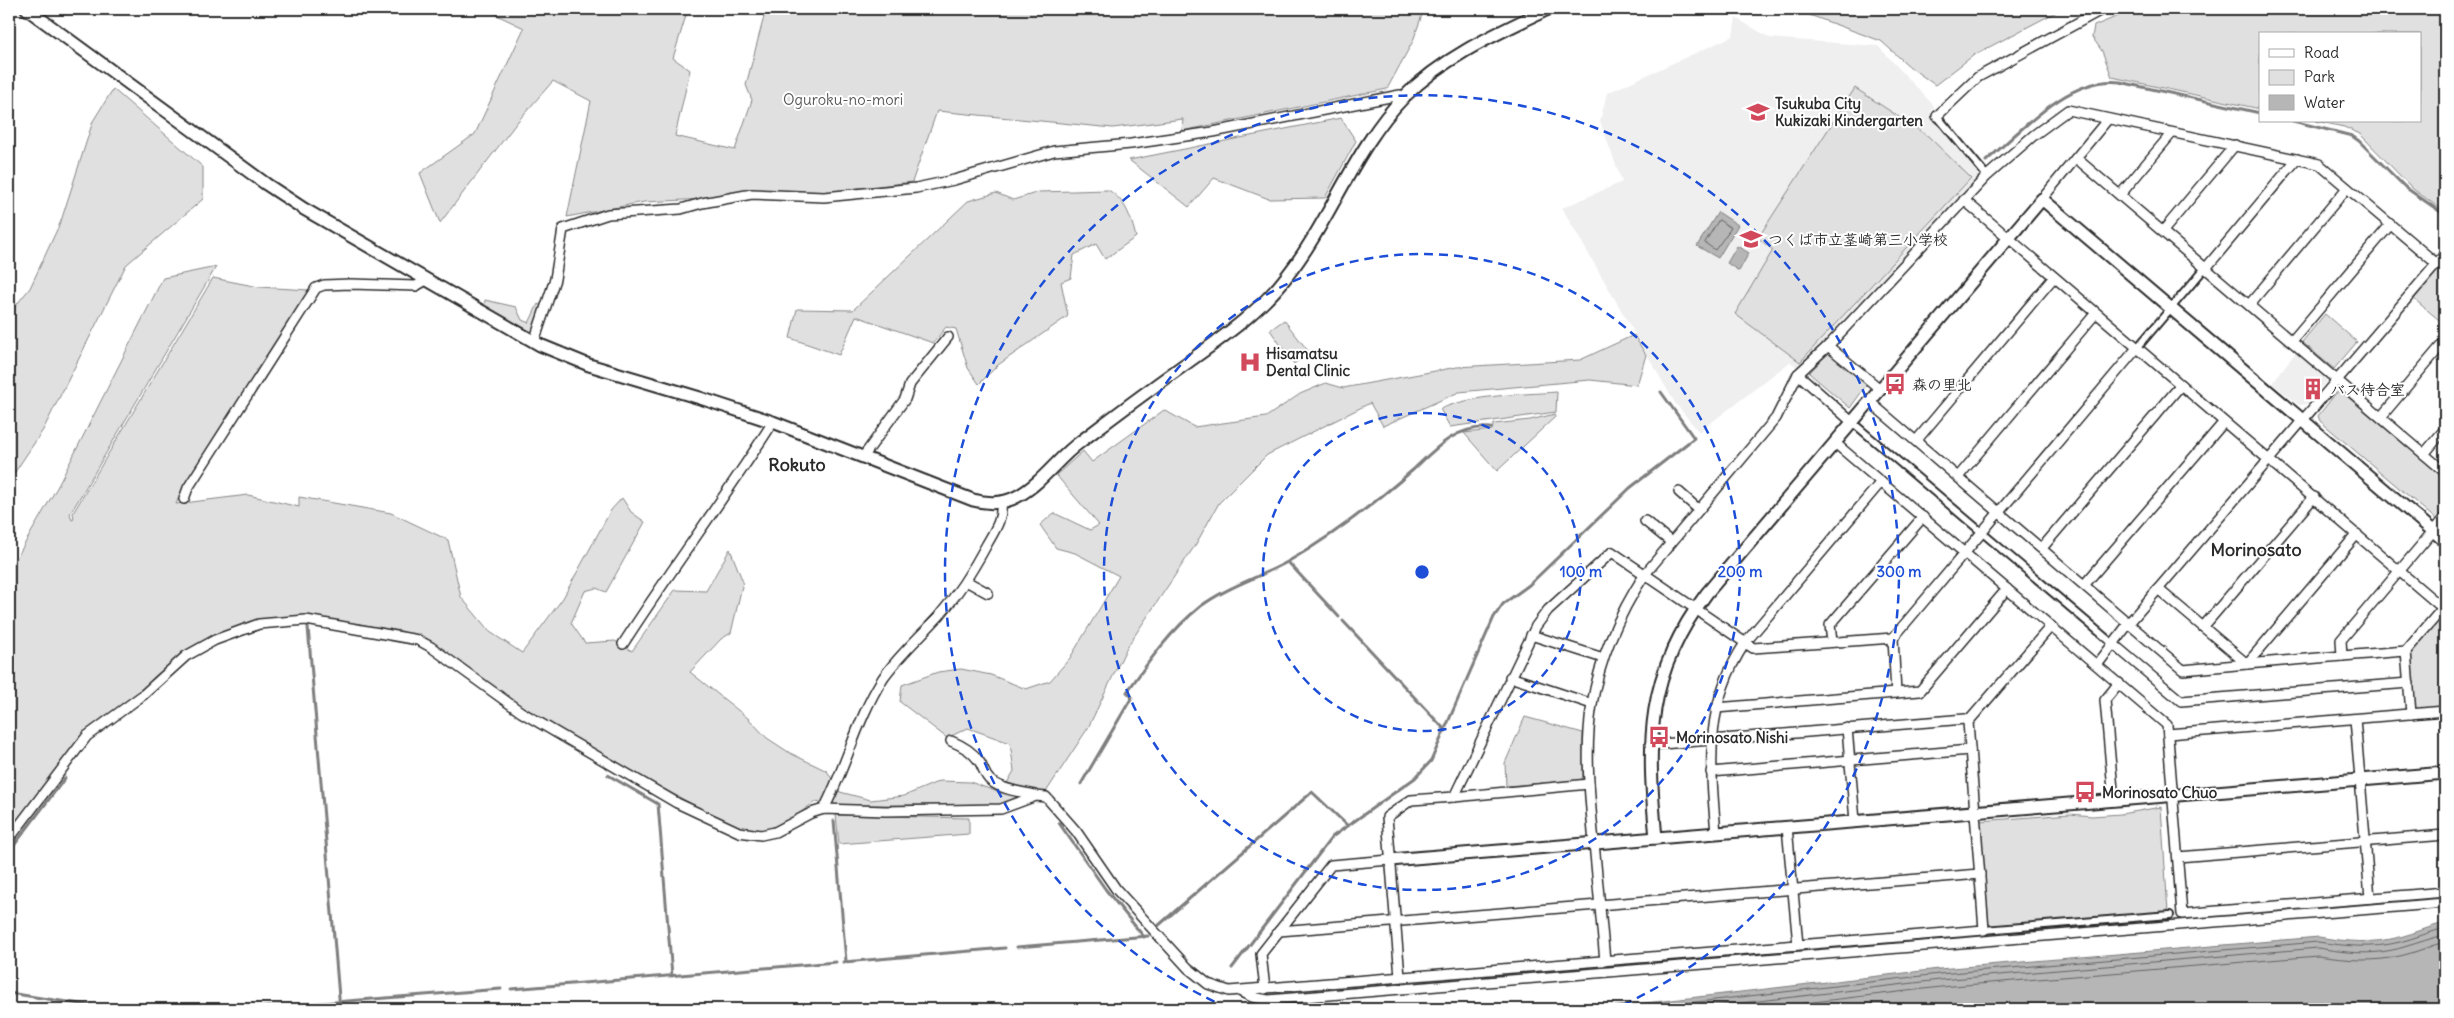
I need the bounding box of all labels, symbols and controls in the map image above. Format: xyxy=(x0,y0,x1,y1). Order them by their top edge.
legend xyxy=(2259,32,2422,122)
text: Road xyxy=(2304,43,2339,62)
text: Park xyxy=(2304,67,2335,86)
park label: Oguroku-no-mori xyxy=(783,90,903,109)
text: Water xyxy=(2304,93,2345,112)
place label: Tsukuba City Kukizaki Kindergarten xyxy=(1775,94,1923,131)
school or university icon: Tsukuba City Kukizaki Kindergarten xyxy=(1745,99,1771,125)
school or university icon: つくば市立茎崎第三小学校 xyxy=(1738,226,1764,252)
place label: つくば市立茎崎第三小学校 xyxy=(1768,230,1948,249)
place label: Hisamatsu Dental Clinic xyxy=(1266,344,1350,380)
hospital icon: Hisamatsu Dental Clinic xyxy=(1237,349,1263,375)
bus stop icon: 森の里北 xyxy=(1882,371,1908,397)
place label: 森の里北 xyxy=(1912,375,1972,394)
building icon: バス待合室 xyxy=(2300,376,2326,402)
place label: バス待合室 xyxy=(2330,380,2405,399)
district label: Rokuto xyxy=(768,453,826,476)
district label: Morinosato xyxy=(2210,538,2302,561)
text: 100 m xyxy=(1560,562,1602,581)
text: 200 m xyxy=(1718,562,1762,581)
text: 300 m xyxy=(1877,562,1922,581)
centre of rings xyxy=(1413,563,1431,581)
bus stop icon: Morinosato Nishi xyxy=(1646,724,1672,750)
place label: Morinosato Nishi xyxy=(1676,728,1788,747)
bus stop icon: Morinosato Chuo xyxy=(2072,779,2098,805)
place label: Morinosato Chuo xyxy=(2102,783,2218,802)

